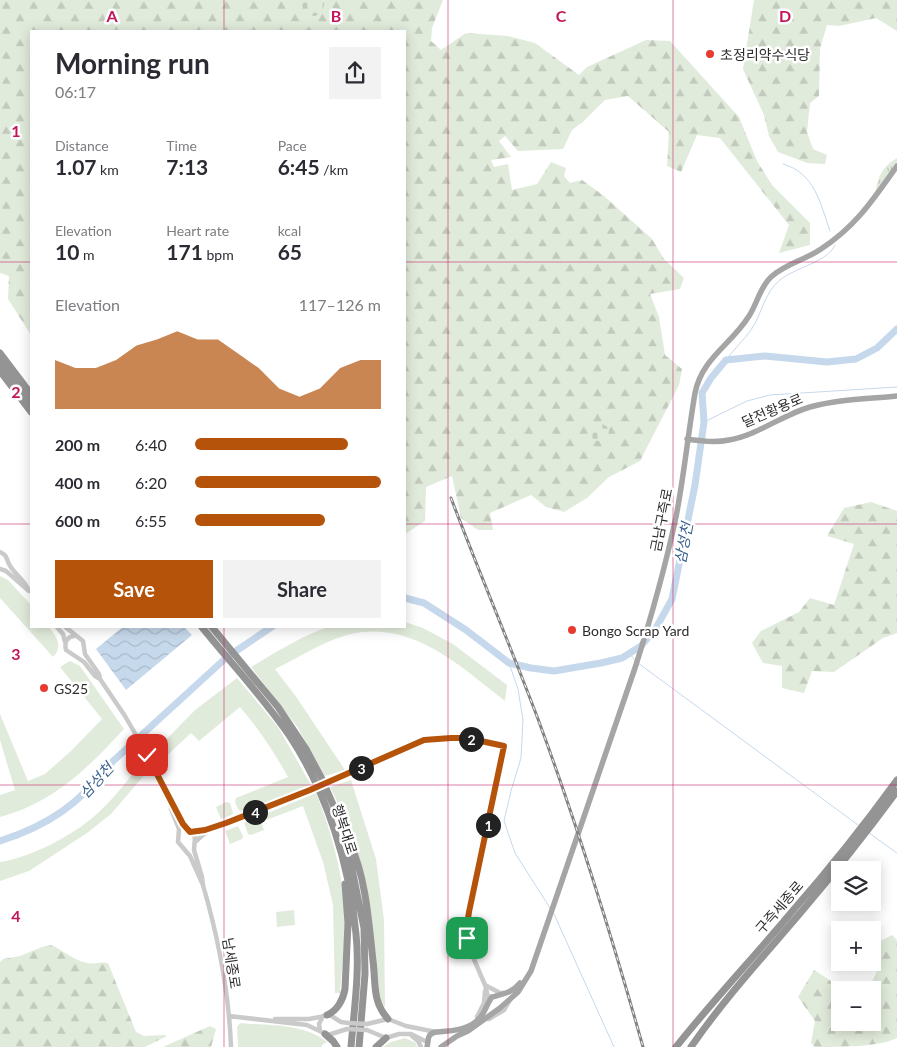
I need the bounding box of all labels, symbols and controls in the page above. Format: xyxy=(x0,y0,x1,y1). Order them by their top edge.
text: A xyxy=(105,6,118,25)
text: B xyxy=(331,6,341,25)
text: C xyxy=(556,6,567,25)
text: D xyxy=(779,6,791,25)
text: Morning run xyxy=(55,46,210,80)
place label: 초정리약수식당 xyxy=(720,46,810,63)
button: share xyxy=(329,47,381,99)
marker: 초정리약수식당 xyxy=(704,48,716,60)
text: 06:17 xyxy=(55,82,96,101)
text: 1 xyxy=(11,121,21,140)
text: Distance xyxy=(55,137,109,154)
text: Time xyxy=(166,137,197,154)
text: Pace xyxy=(278,137,307,154)
text: 1.07 xyxy=(55,154,97,179)
text: 7:13 xyxy=(166,154,208,179)
text: 6:45 xyxy=(278,154,320,179)
text: km xyxy=(97,161,119,178)
text: /km xyxy=(320,161,348,178)
text: Elevation xyxy=(55,222,112,239)
text: Heart rate xyxy=(166,222,229,239)
text: kcal xyxy=(278,222,301,239)
text: 10 xyxy=(55,239,79,264)
text: 171 xyxy=(166,239,203,264)
text: 65 xyxy=(278,239,302,264)
text: m xyxy=(79,246,94,263)
text: bpm xyxy=(203,246,234,263)
text: Elevation xyxy=(55,295,120,314)
text: 117–126 m xyxy=(299,295,381,314)
text: 2 xyxy=(11,382,21,401)
street label: 달전황용로 xyxy=(739,390,805,430)
text: 200 m xyxy=(55,435,100,454)
text: 6:40 xyxy=(135,435,167,454)
text: 400 m xyxy=(55,473,100,492)
text: 6:20 xyxy=(135,473,167,492)
street label: 금남구즉로 xyxy=(647,487,676,553)
text: 600 m xyxy=(55,511,100,530)
text: 6:55 xyxy=(135,511,167,530)
water label: 삼성천 xyxy=(670,519,696,565)
button: Save xyxy=(55,560,213,618)
button: Share xyxy=(223,560,381,618)
place label: Bongo Scrap Yard xyxy=(582,622,689,639)
marker: Bongo Scrap Yard xyxy=(566,624,578,636)
text: 3 xyxy=(11,644,21,663)
place label: GS25 xyxy=(54,680,88,697)
marker: GS25 xyxy=(38,682,50,694)
pin: 2 xyxy=(458,726,484,752)
text: 2 xyxy=(467,731,476,748)
pin xyxy=(126,734,168,776)
icon: check xyxy=(133,741,161,769)
pin: 3 xyxy=(348,756,374,780)
water label: 삼성천 xyxy=(75,757,118,801)
text: 3 xyxy=(357,760,366,777)
pin: 4 xyxy=(242,800,268,824)
street label: 행복대로 xyxy=(329,802,361,856)
text: 4 xyxy=(251,804,260,821)
pin: 1 xyxy=(476,812,500,838)
text: 1 xyxy=(484,817,493,834)
map controls xyxy=(831,861,881,1031)
button: layers xyxy=(831,861,881,911)
street label: 구즉세종로 xyxy=(751,877,807,937)
text: 4 xyxy=(11,906,21,925)
pin xyxy=(446,917,488,959)
button: + xyxy=(831,921,881,971)
icon: arrive xyxy=(453,924,481,952)
street label: 남세종로 xyxy=(220,936,244,990)
button: − xyxy=(831,981,881,1031)

